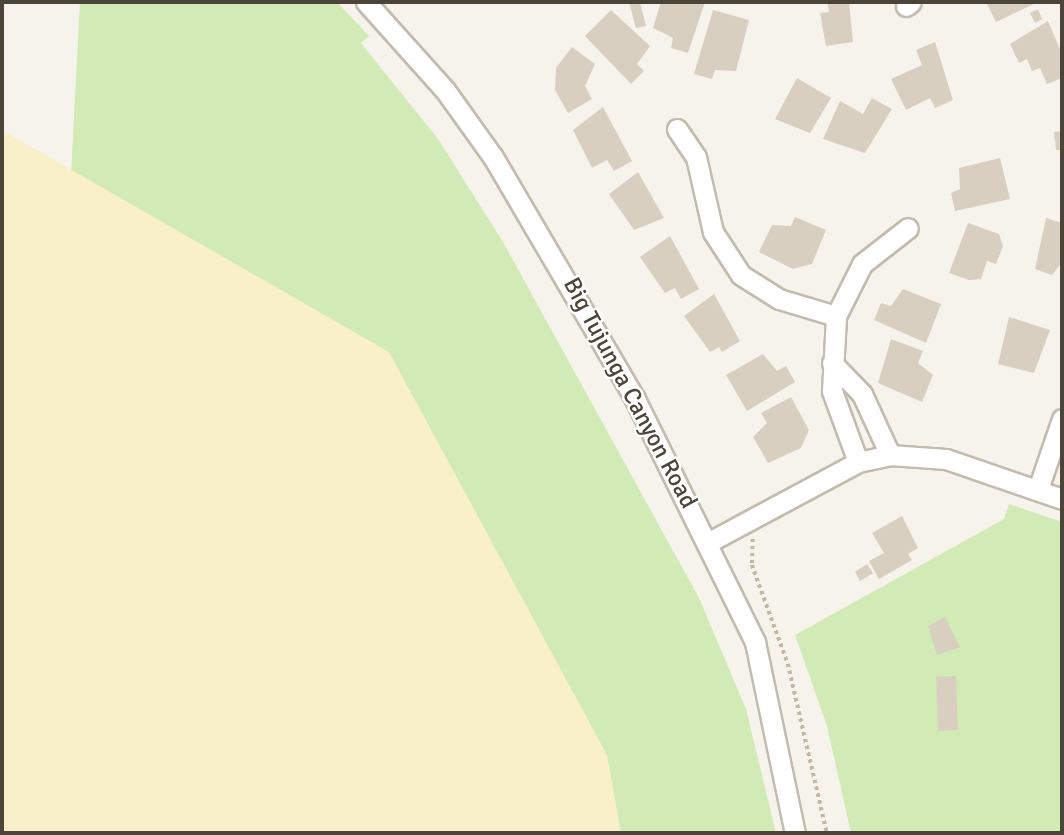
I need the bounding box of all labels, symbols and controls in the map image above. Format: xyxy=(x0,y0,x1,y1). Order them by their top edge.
street label: Big Tujunga Canyon Road xyxy=(557,273,703,513)

